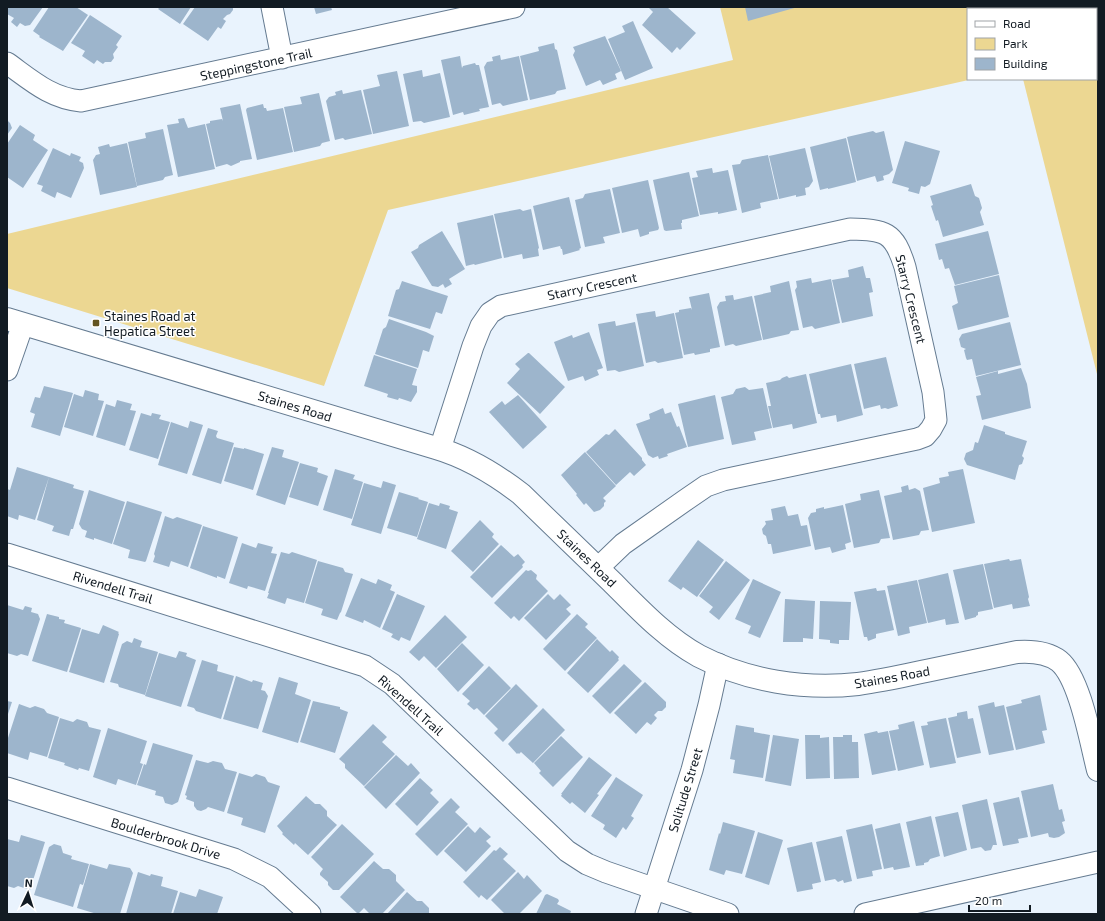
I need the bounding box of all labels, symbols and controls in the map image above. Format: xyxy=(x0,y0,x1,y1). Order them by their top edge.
legend xyxy=(967,8,1097,80)
text: Road xyxy=(1003,16,1031,30)
text: Park xyxy=(1003,36,1028,50)
street label: Steppingstone Trail xyxy=(199,44,314,84)
text: Building xyxy=(1003,56,1048,70)
street label: Starry Crescent xyxy=(892,253,930,345)
street label: Starry Crescent xyxy=(546,269,638,303)
place label: Staines Road at Hepatica Street xyxy=(104,308,196,339)
marker: Staines Road at Hepatica Street xyxy=(91,318,101,328)
street label: Staines Road xyxy=(256,387,334,425)
street label: Staines Road xyxy=(554,526,620,590)
street label: Rivendell Trail xyxy=(71,567,155,607)
street label: Staines Road xyxy=(853,662,931,692)
street label: Rivendell Trail xyxy=(375,671,447,739)
street label: Solitude Street xyxy=(665,746,705,834)
street label: Boulderbrook Drive xyxy=(109,814,223,862)
north arrow xyxy=(8,873,48,913)
text: N xyxy=(24,876,33,889)
scale bar xyxy=(969,887,1030,913)
text: 20 m xyxy=(975,893,1002,907)

